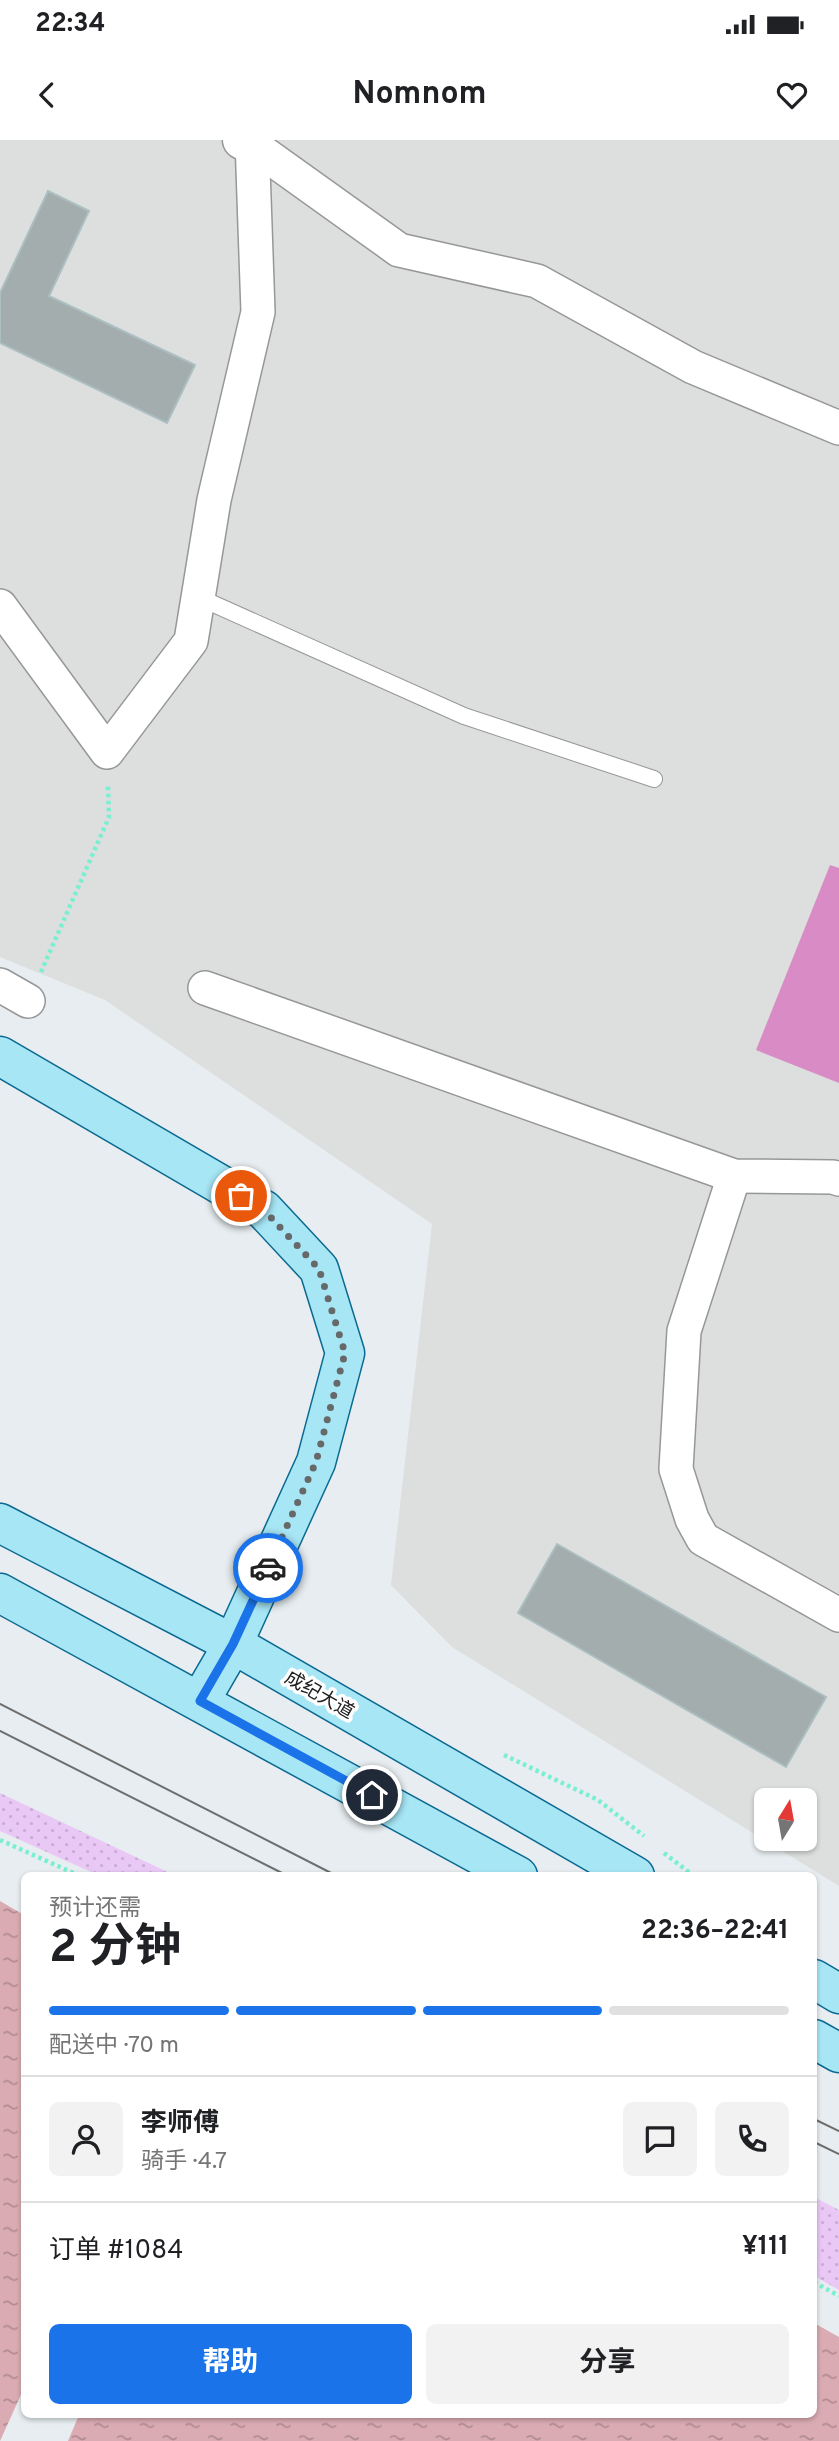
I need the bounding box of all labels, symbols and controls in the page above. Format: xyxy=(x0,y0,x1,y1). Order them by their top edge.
text: 22:34 xyxy=(35,8,105,41)
text: Nomnom xyxy=(353,75,486,115)
icon: back xyxy=(28,76,66,114)
icon: heart xyxy=(773,76,811,114)
pin xyxy=(211,1166,271,1226)
icon: bag xyxy=(222,1177,260,1215)
courier xyxy=(233,1533,303,1603)
icon: car xyxy=(249,1549,287,1587)
street label: 成纪大道 xyxy=(280,1666,358,1725)
pin xyxy=(342,1765,402,1825)
icon: home xyxy=(353,1776,391,1814)
north arrow xyxy=(754,1788,817,1852)
map controls xyxy=(754,1788,817,1851)
text: 预计还需 xyxy=(49,1895,141,1924)
text: 22:36–22:41 xyxy=(641,1915,789,1948)
text: 2 分钟 xyxy=(49,1920,181,1979)
text: 配送中 · 70 m xyxy=(49,2032,179,2061)
button: person xyxy=(49,2102,123,2176)
button: chat xyxy=(623,2102,697,2176)
button: phone xyxy=(715,2102,789,2176)
text: 李师傅 xyxy=(141,2108,219,2141)
text: 骑手 · 4.7 xyxy=(141,2148,227,2177)
text: ¥111 xyxy=(742,2231,789,2264)
text: 订单 #1084 xyxy=(49,2235,183,2268)
button: 帮助 xyxy=(49,2324,412,2404)
button: 分享 xyxy=(426,2324,789,2404)

